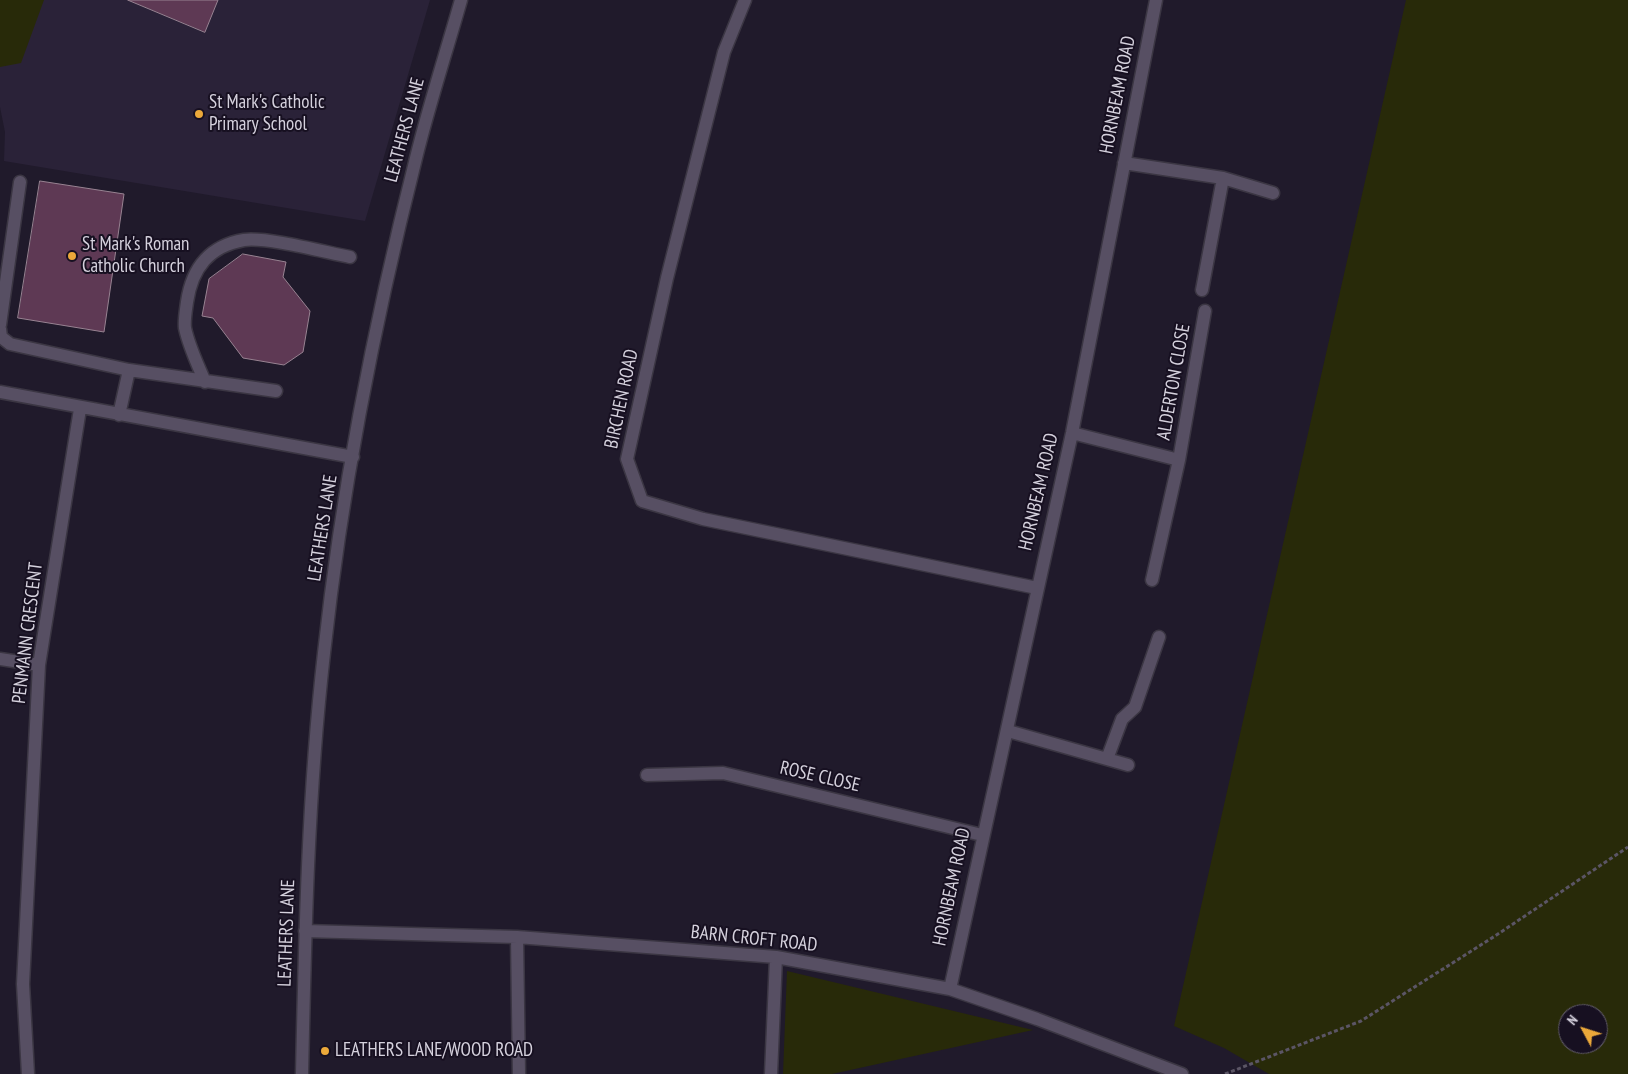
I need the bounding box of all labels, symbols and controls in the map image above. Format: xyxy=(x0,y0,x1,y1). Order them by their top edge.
street label: HORNBEAM ROAD xyxy=(1095,34,1141,156)
street label: LEATHERS LANE xyxy=(380,75,430,185)
place label: St Mark's Catholic Primary School xyxy=(209,92,325,136)
marker: St Mark's Catholic Primary School xyxy=(193,108,205,120)
place label: St Mark's Roman Catholic Church xyxy=(82,234,189,278)
marker: St Mark's Roman Catholic Church xyxy=(66,250,78,262)
street label: ALDERTON CLOSE xyxy=(1153,322,1195,442)
street label: BIRCHEN ROAD xyxy=(600,347,644,451)
street label: HORNBEAM ROAD xyxy=(1014,431,1064,553)
street label: LEATHERS LANE xyxy=(303,473,343,583)
street label: PENMANN CRESCENT xyxy=(8,561,48,705)
street label: ROSE CLOSE xyxy=(778,757,862,797)
street label: HORNBEAM ROAD xyxy=(928,826,976,948)
street label: LEATHERS LANE xyxy=(274,879,300,987)
street label: BARN CROFT ROAD xyxy=(690,921,818,957)
north arrow xyxy=(1558,1004,1608,1054)
text: N xyxy=(1563,1011,1582,1029)
place label: LEATHERS LANE/WOOD ROAD xyxy=(335,1040,533,1062)
marker: LEATHERS LANE/WOOD ROAD xyxy=(319,1045,331,1057)

